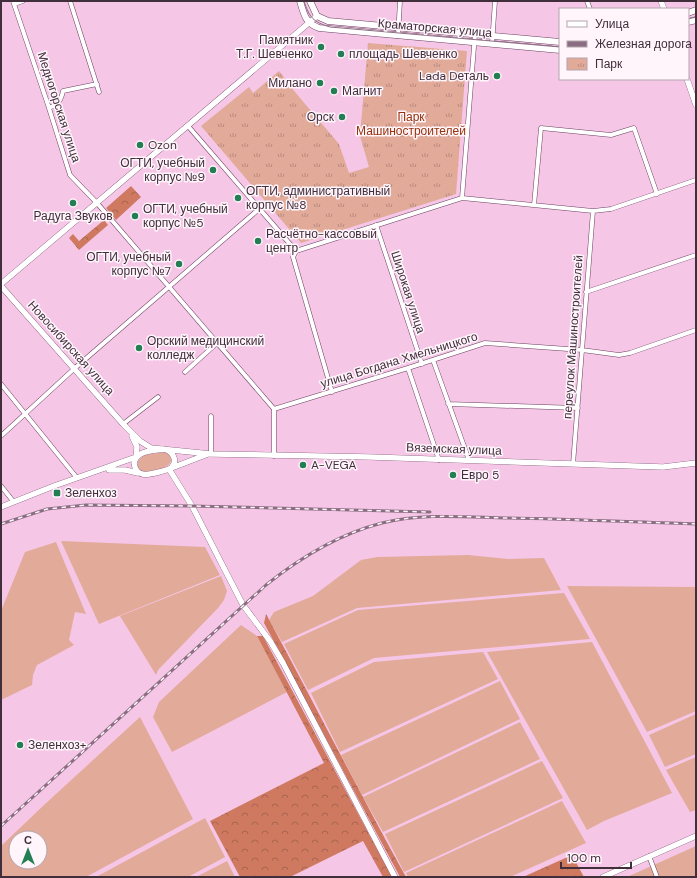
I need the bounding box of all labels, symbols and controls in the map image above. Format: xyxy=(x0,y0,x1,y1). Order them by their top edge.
legend xyxy=(559,8,689,80)
street label: Краматорская улица xyxy=(377,15,493,41)
text: Улица xyxy=(595,16,629,32)
place label: Памятник Т.Г. Шевченко xyxy=(236,32,314,62)
text: Железная дорога xyxy=(595,36,692,52)
marker: Памятник Т.Г. Шевченко xyxy=(316,42,326,52)
place label: площадь Шевченко xyxy=(349,46,458,62)
marker: площадь Шевченко xyxy=(336,49,346,59)
street label: Медногорская улица xyxy=(34,50,85,165)
text: Парк xyxy=(595,56,623,72)
place label: Lada Dеталь xyxy=(419,68,489,84)
marker: Lada Dеталь xyxy=(492,71,502,81)
place label: Милано xyxy=(268,75,312,91)
marker: Милано xyxy=(315,78,325,88)
place label: Магнит xyxy=(342,83,383,99)
marker: Магнит xyxy=(329,86,339,96)
place label: Орск xyxy=(307,109,335,125)
park label: Парк Машиностроителей xyxy=(356,109,466,139)
marker: Орск xyxy=(337,112,347,122)
place label: Ozon xyxy=(148,137,177,153)
marker: Ozon xyxy=(135,140,145,150)
place label: ОГТИ, учебный корпус №9 xyxy=(120,155,205,185)
marker: ОГТИ, учебный корпус №9 xyxy=(208,165,218,175)
place label: ОГТИ, административный корпус №8 xyxy=(246,183,390,213)
marker: ОГТИ, административный корпус №8 xyxy=(233,193,243,203)
marker: Радуга Звуков xyxy=(68,198,78,208)
place label: ОГТИ, учебный корпус №5 xyxy=(143,201,228,231)
place label: Радуга Звуков xyxy=(33,208,113,224)
marker: ОГТИ, учебный корпус №5 xyxy=(130,211,140,221)
place label: Расчётно-кассовый центр xyxy=(266,226,377,256)
marker: Расчётно-кассовый центр xyxy=(253,236,263,246)
place label: ОГТИ, учебный корпус №7 xyxy=(86,249,171,279)
street label: Широкая улица xyxy=(387,249,429,336)
street label: переулок Машиностроителей xyxy=(559,254,587,420)
marker: ОГТИ, учебный корпус №7 xyxy=(174,259,184,269)
street label: Новосибирская улица xyxy=(24,297,118,399)
street label: улица Богдана Хмельницкого xyxy=(318,328,480,392)
place label: Орский медицинский колледж xyxy=(147,333,264,363)
marker: Орский медицинский колледж xyxy=(134,343,144,353)
street label: Вяземская улица xyxy=(406,439,502,459)
place label: A-VEGA xyxy=(311,457,357,473)
marker: A-VEGA xyxy=(298,460,308,470)
place label: Евро 5 xyxy=(461,467,499,483)
marker: Евро 5 xyxy=(448,470,458,480)
place label: Зеленхоз xyxy=(65,485,117,501)
marker: Зеленхоз xyxy=(52,488,62,498)
place label: Зеленхоз+ xyxy=(28,737,87,753)
marker: Зеленхоз+ xyxy=(15,740,25,750)
north arrow xyxy=(8,830,48,870)
text: С xyxy=(24,833,32,847)
scale bar xyxy=(561,844,631,870)
text: 100 m xyxy=(567,850,601,866)

